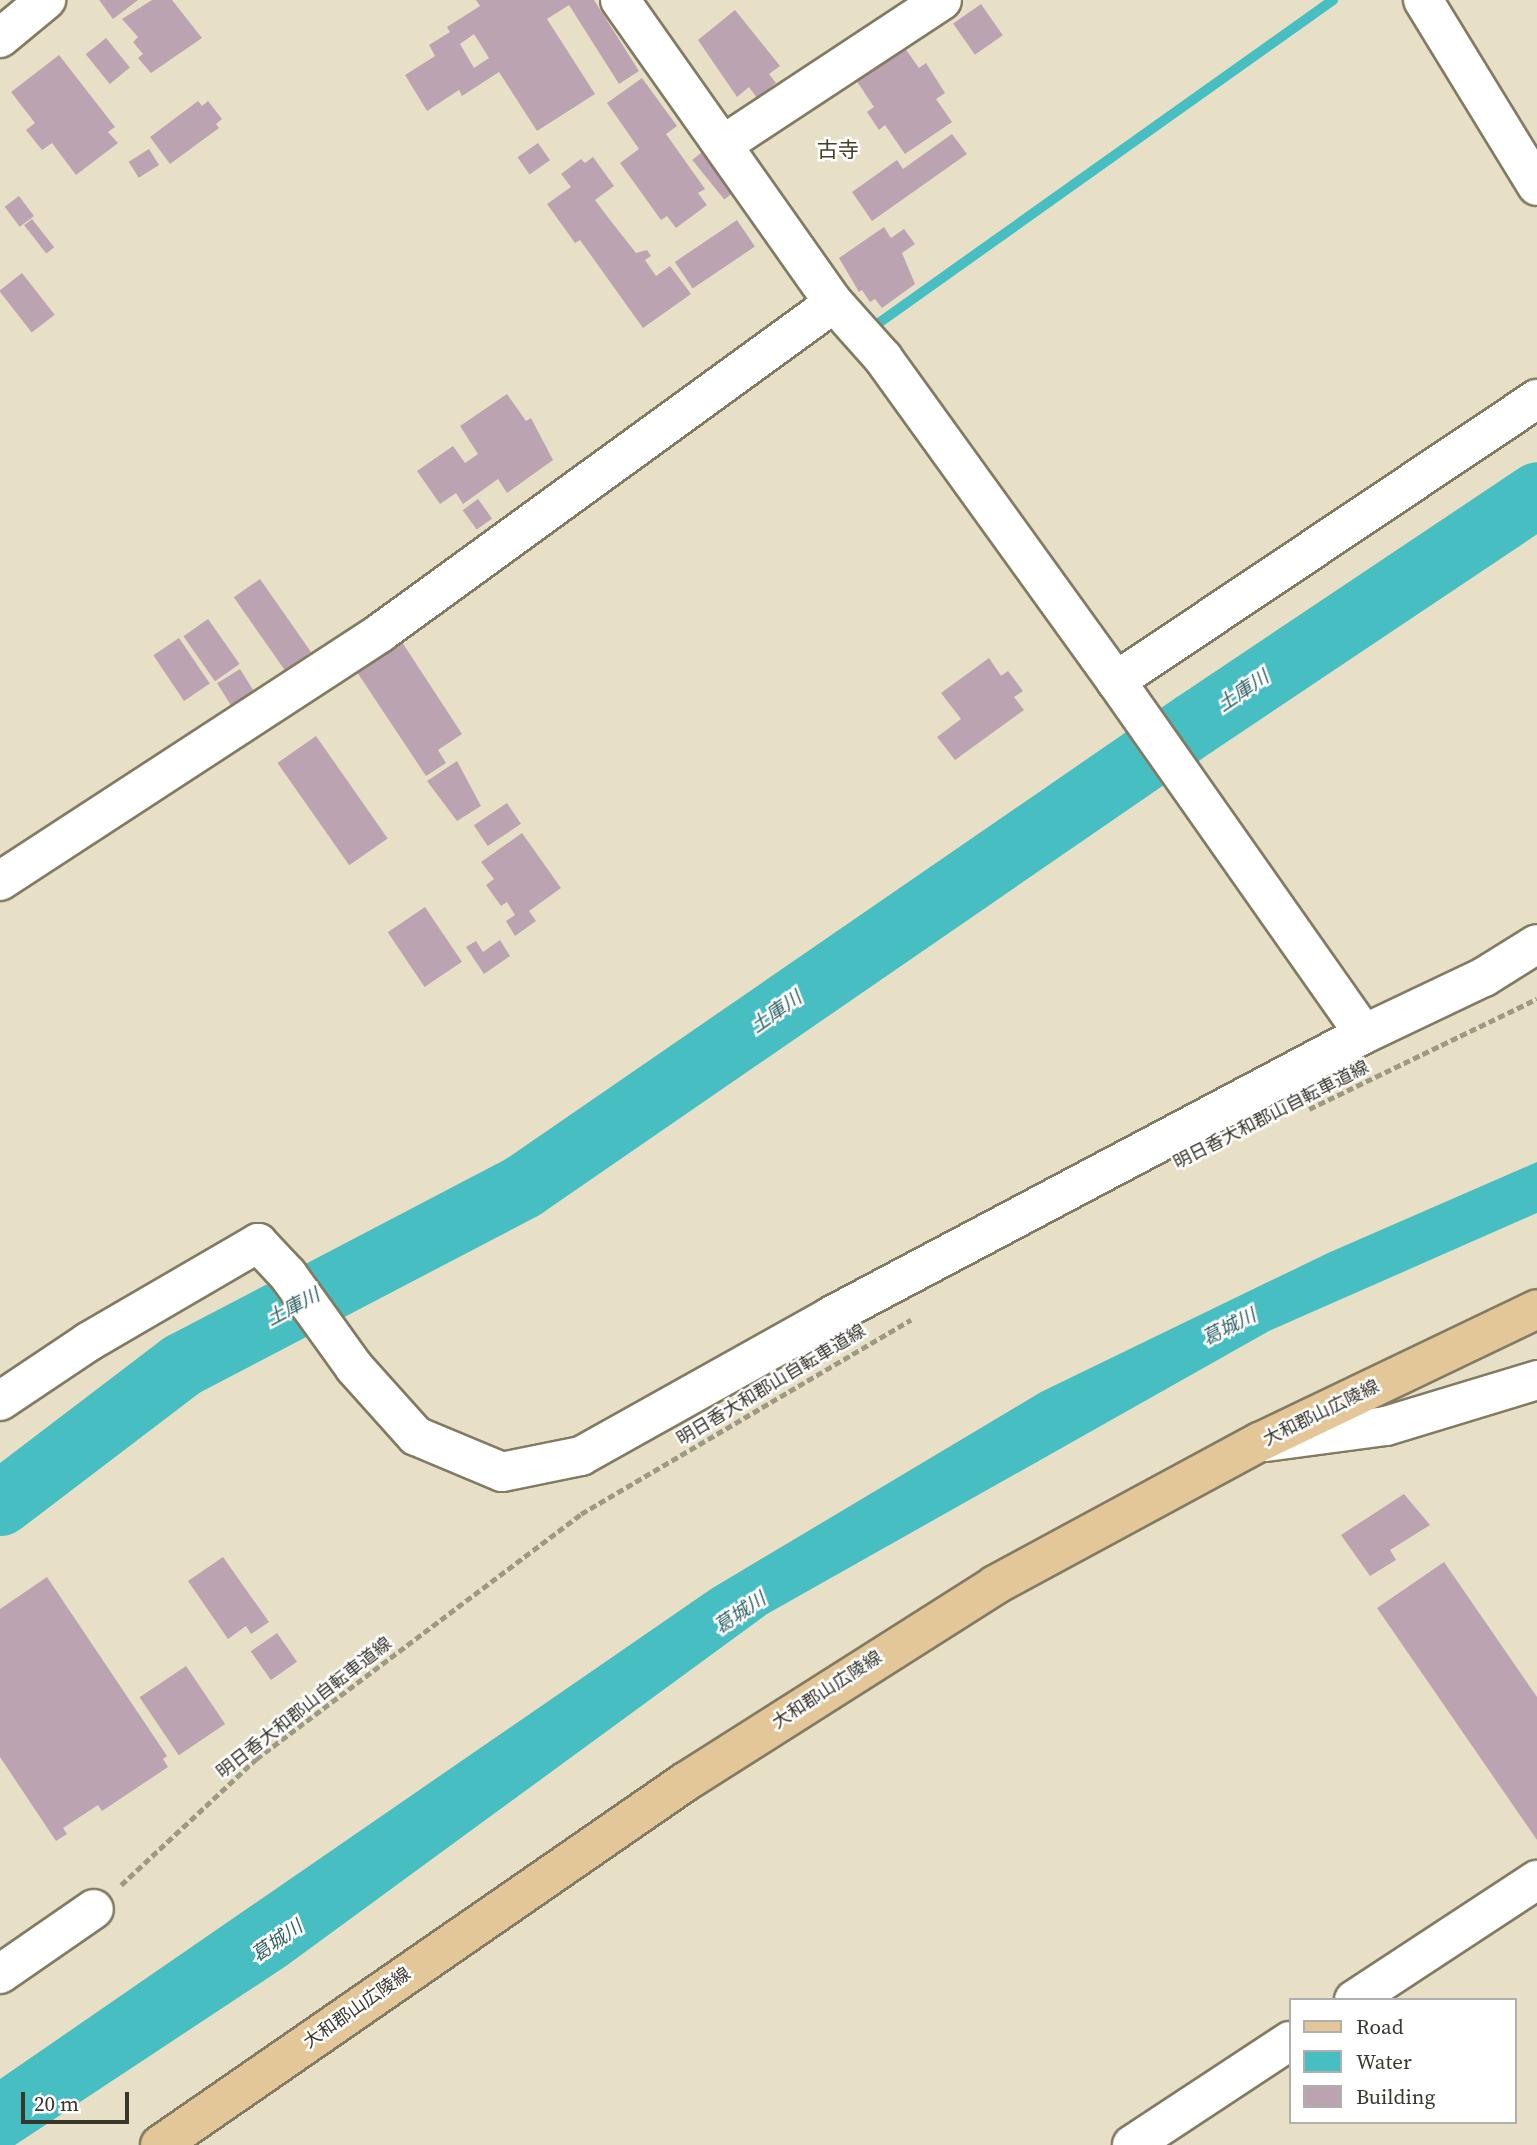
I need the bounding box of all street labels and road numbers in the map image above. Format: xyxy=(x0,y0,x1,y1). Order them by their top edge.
street label: 明日香大和郡山自転車道線 xyxy=(1170,1056,1372,1174)
street label: 明日香大和郡山自転車道線 xyxy=(673,1320,869,1450)
street label: 大和郡山広陵線 xyxy=(1260,1376,1382,1450)
street label: 明日香大和郡山自転車道線 xyxy=(212,1633,396,1783)
street label: 大和郡山広陵線 xyxy=(768,1647,886,1733)
street label: 大和郡山広陵線 xyxy=(299,1963,415,2053)

